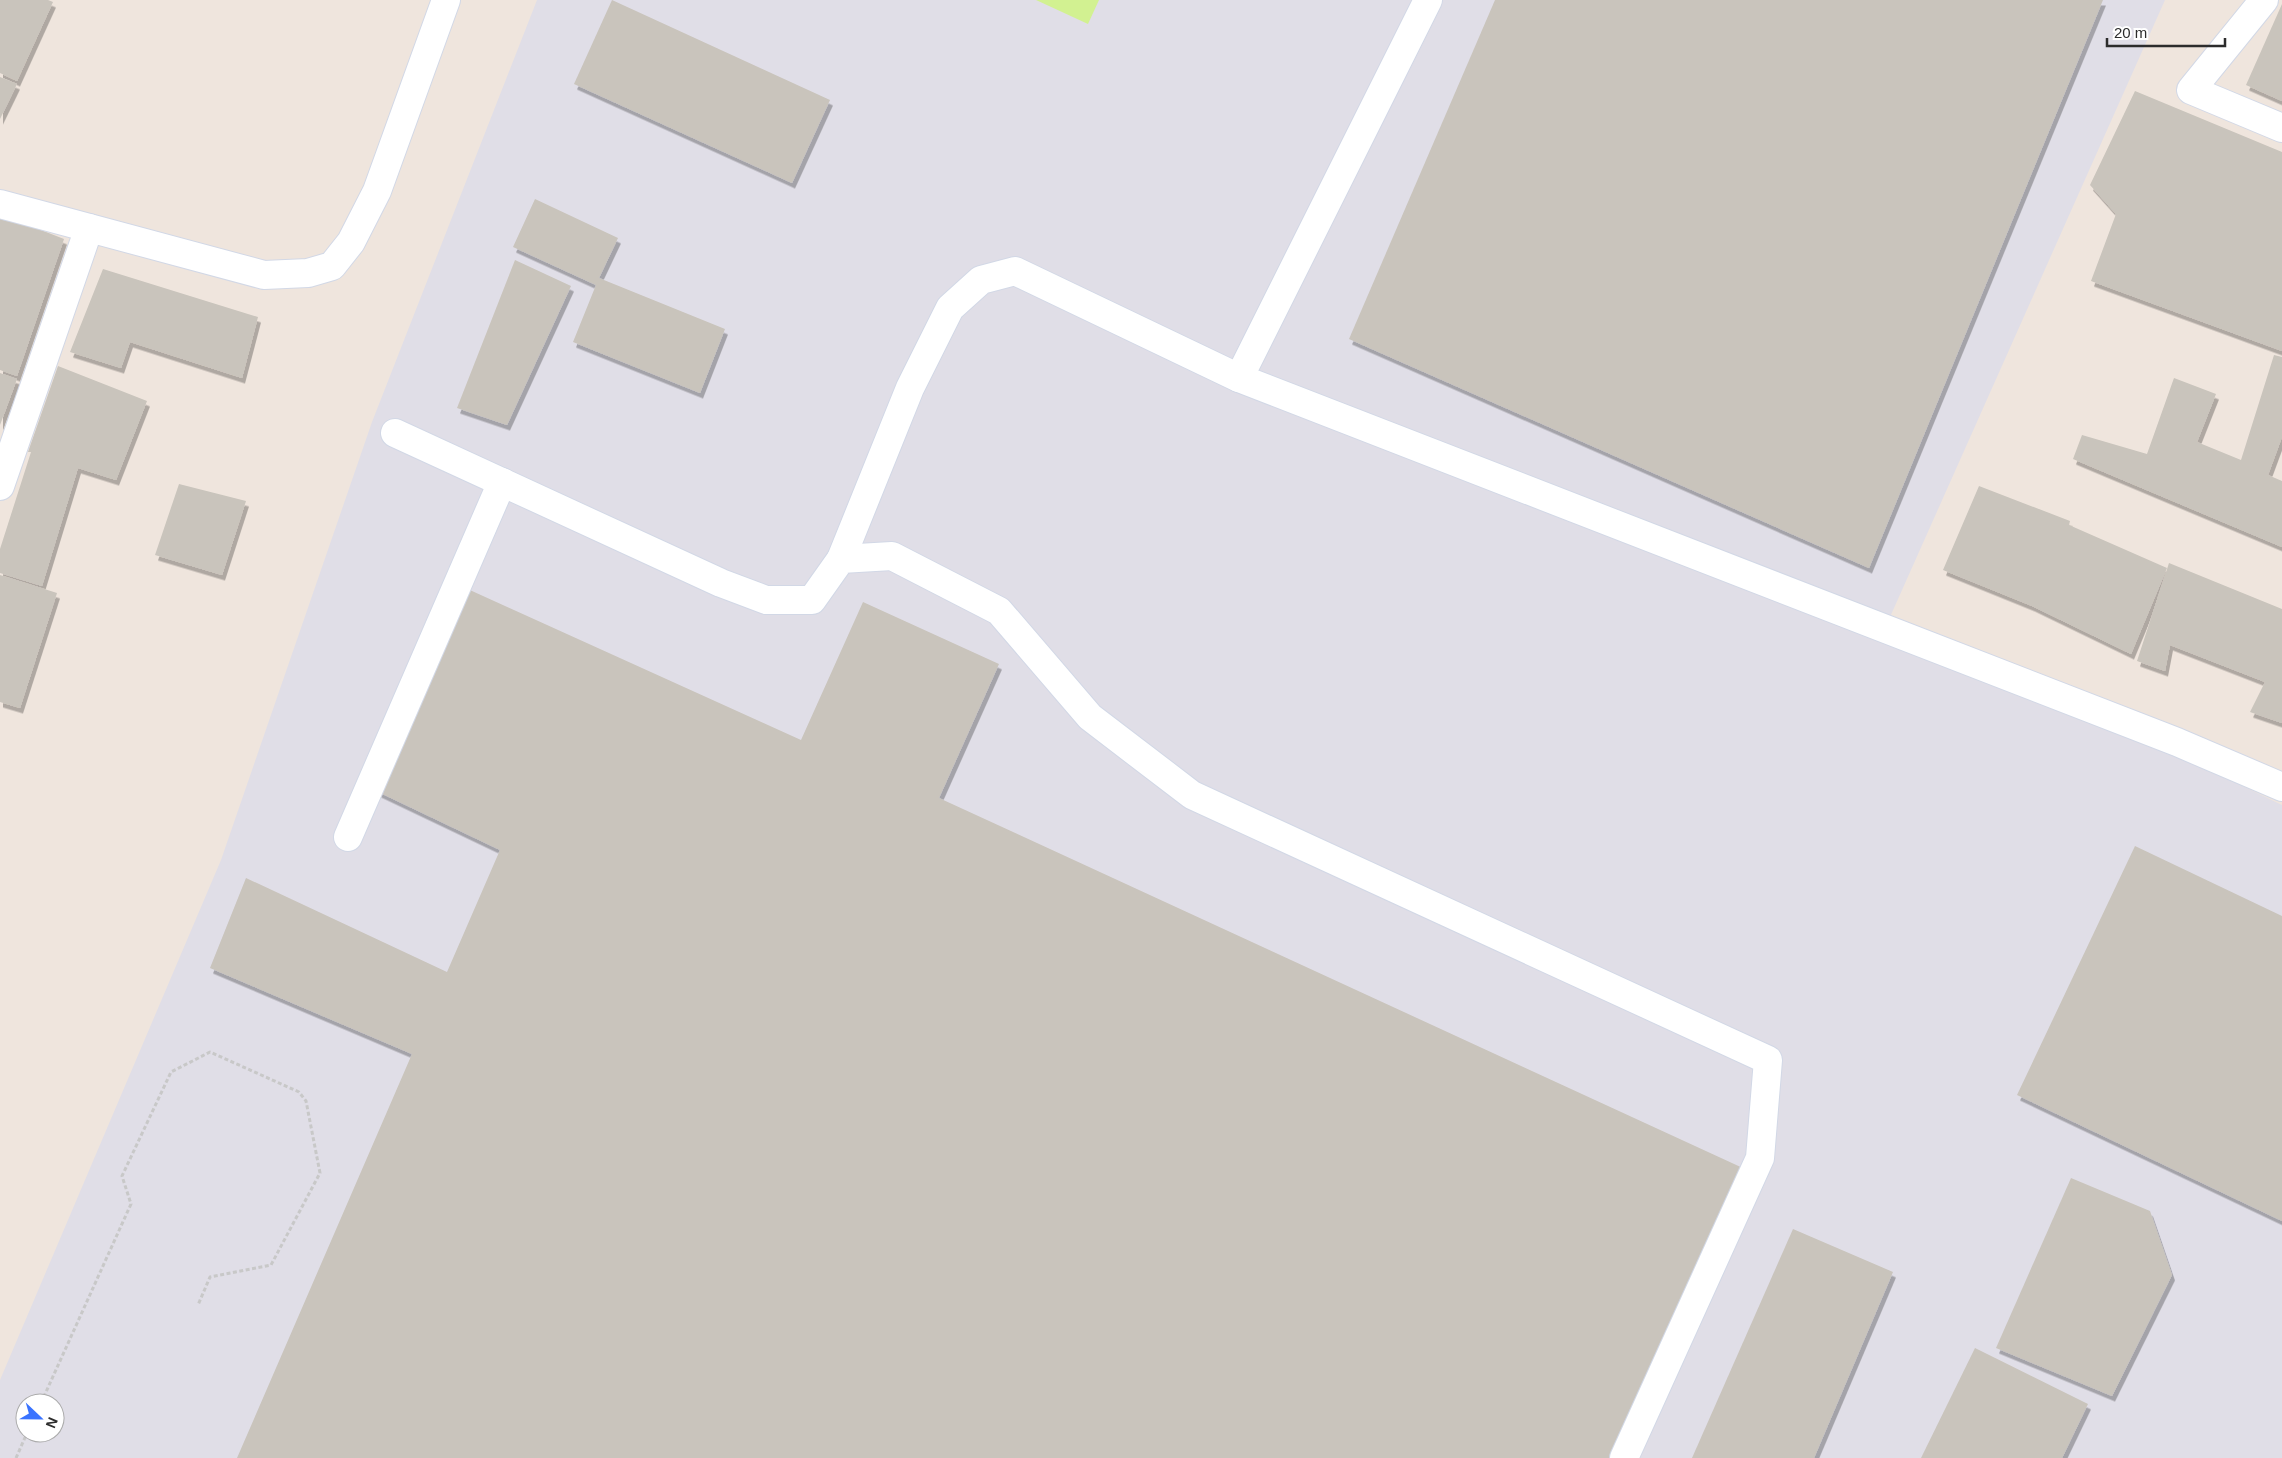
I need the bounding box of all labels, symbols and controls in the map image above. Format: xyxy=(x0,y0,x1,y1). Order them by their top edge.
scale bar xyxy=(2107,15,2224,47)
text: 20 m xyxy=(2114,24,2147,41)
north arrow xyxy=(15,1393,65,1443)
text: N xyxy=(43,1415,61,1431)

